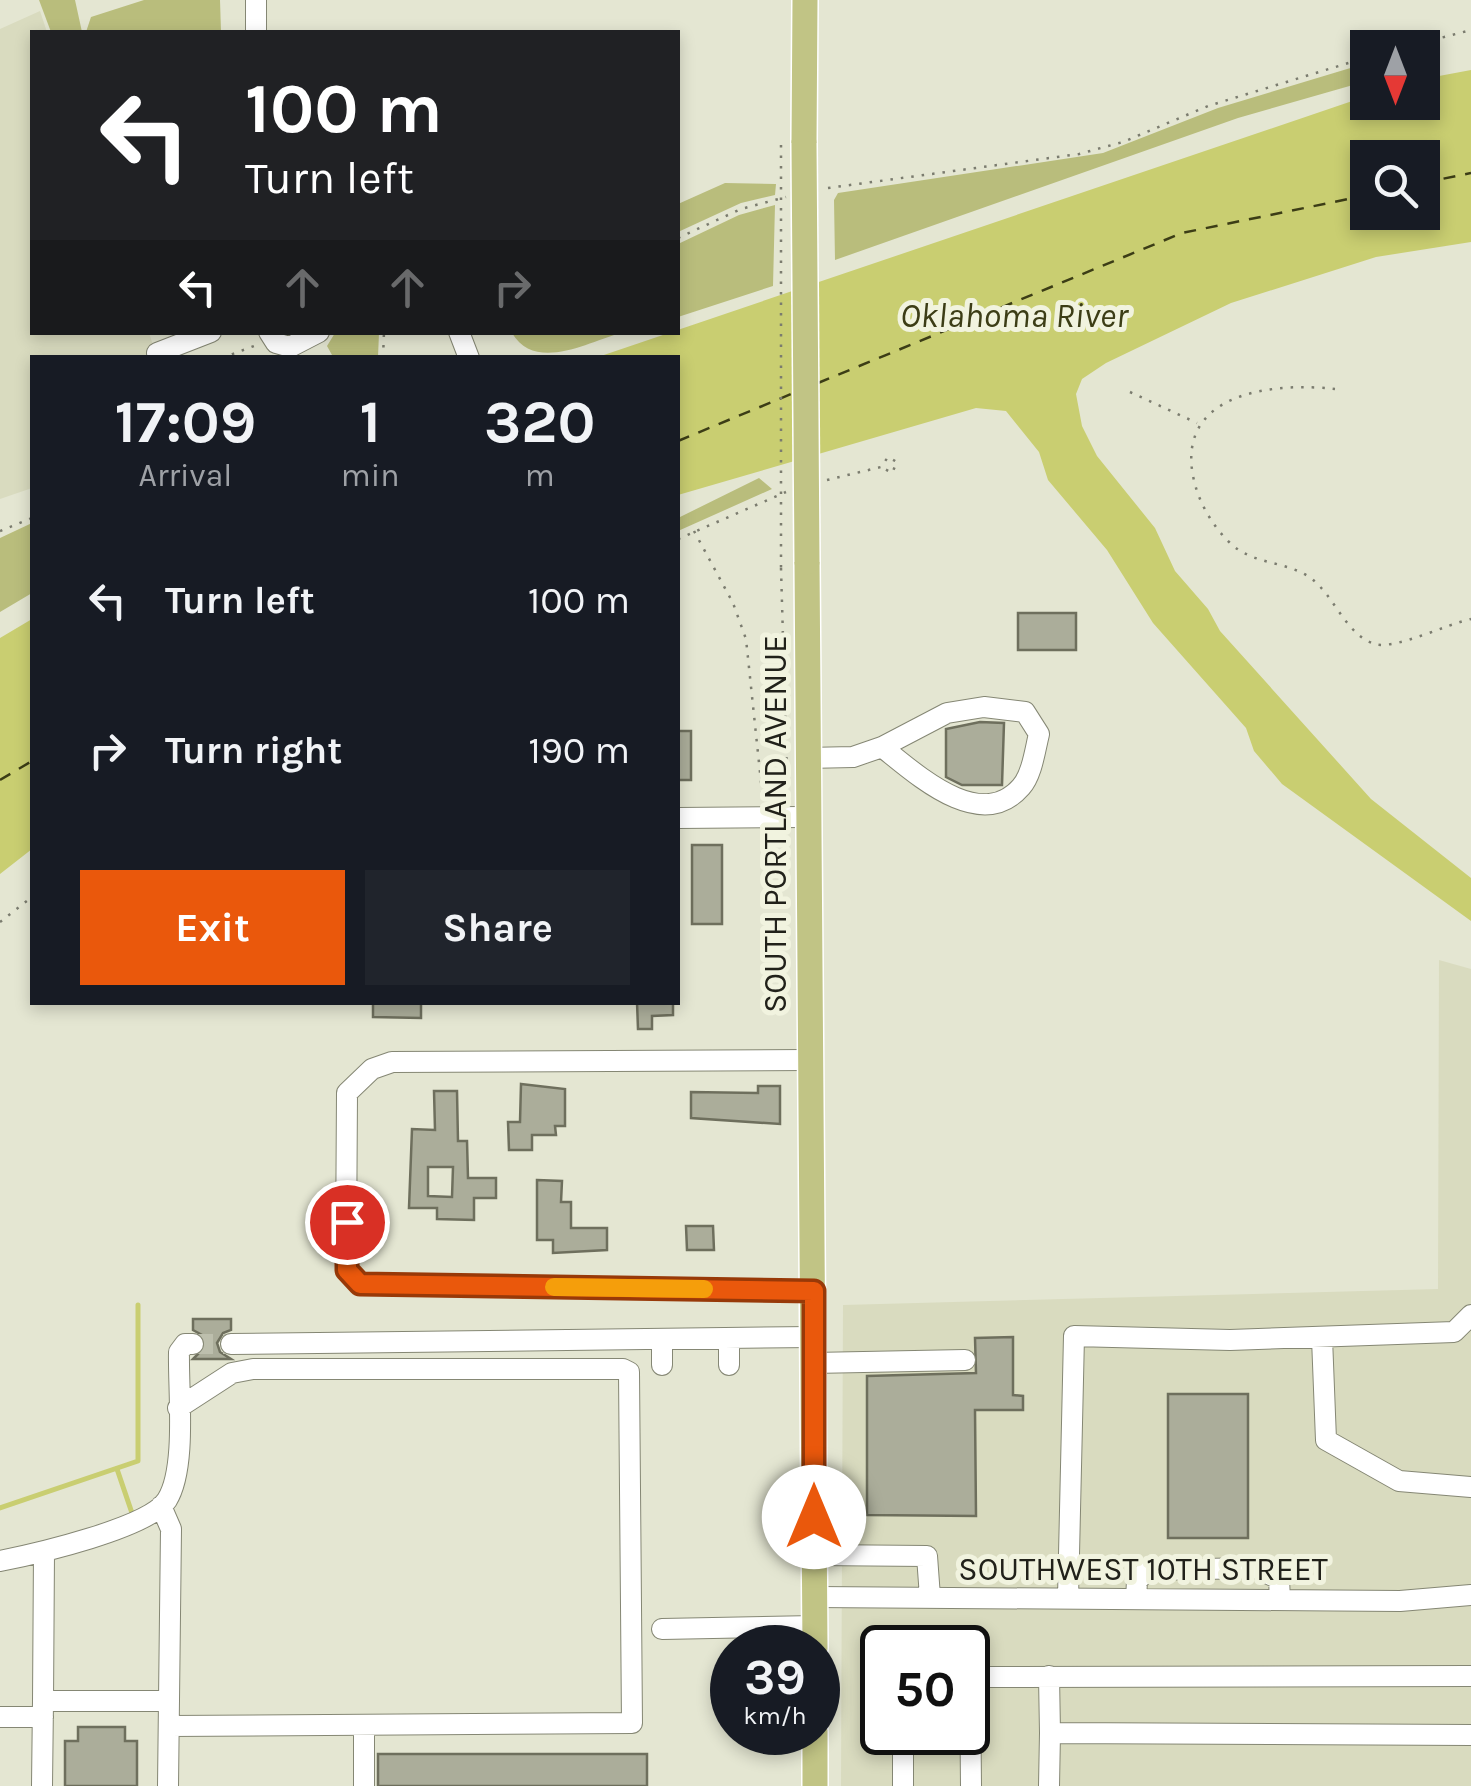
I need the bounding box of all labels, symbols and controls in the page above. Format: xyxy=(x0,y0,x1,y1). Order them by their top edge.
north arrow xyxy=(1350,30,1440,120)
map controls xyxy=(1350,30,1440,230)
text: 100 m xyxy=(245,68,443,150)
icon: left xyxy=(80,70,210,200)
button: search xyxy=(1350,140,1440,230)
text: Turn left xyxy=(245,152,414,204)
icon: left xyxy=(170,260,225,315)
icon: ahead xyxy=(275,260,330,315)
icon: ahead xyxy=(380,260,435,315)
icon: right xyxy=(485,260,540,315)
water label: Oklahoma River xyxy=(900,295,1129,336)
text: 17:09 xyxy=(114,387,256,457)
text: 1 xyxy=(359,387,381,457)
text: 320 xyxy=(484,387,596,457)
text: Arrival xyxy=(139,457,232,494)
text: min xyxy=(341,457,400,494)
text: m xyxy=(525,457,555,494)
icon: left xyxy=(80,573,135,628)
text: Turn left xyxy=(165,578,315,623)
text: 100 m xyxy=(528,578,630,623)
street label: SOUTH PORTLAND AVENUE xyxy=(757,635,794,1013)
icon: right xyxy=(80,723,135,778)
text: Turn right xyxy=(165,728,342,773)
text: 190 m xyxy=(528,728,630,773)
button: Exit xyxy=(80,870,345,985)
button: Share xyxy=(365,870,630,985)
pin xyxy=(305,1180,390,1265)
icon: arrive xyxy=(320,1195,375,1250)
position arrow xyxy=(762,1465,866,1569)
street label: SOUTHWEST 10TH STREET xyxy=(958,1551,1328,1588)
speed limit sign: 50 xyxy=(860,1625,990,1755)
text: 39 xyxy=(744,1648,806,1707)
text: km/h xyxy=(743,1701,807,1730)

